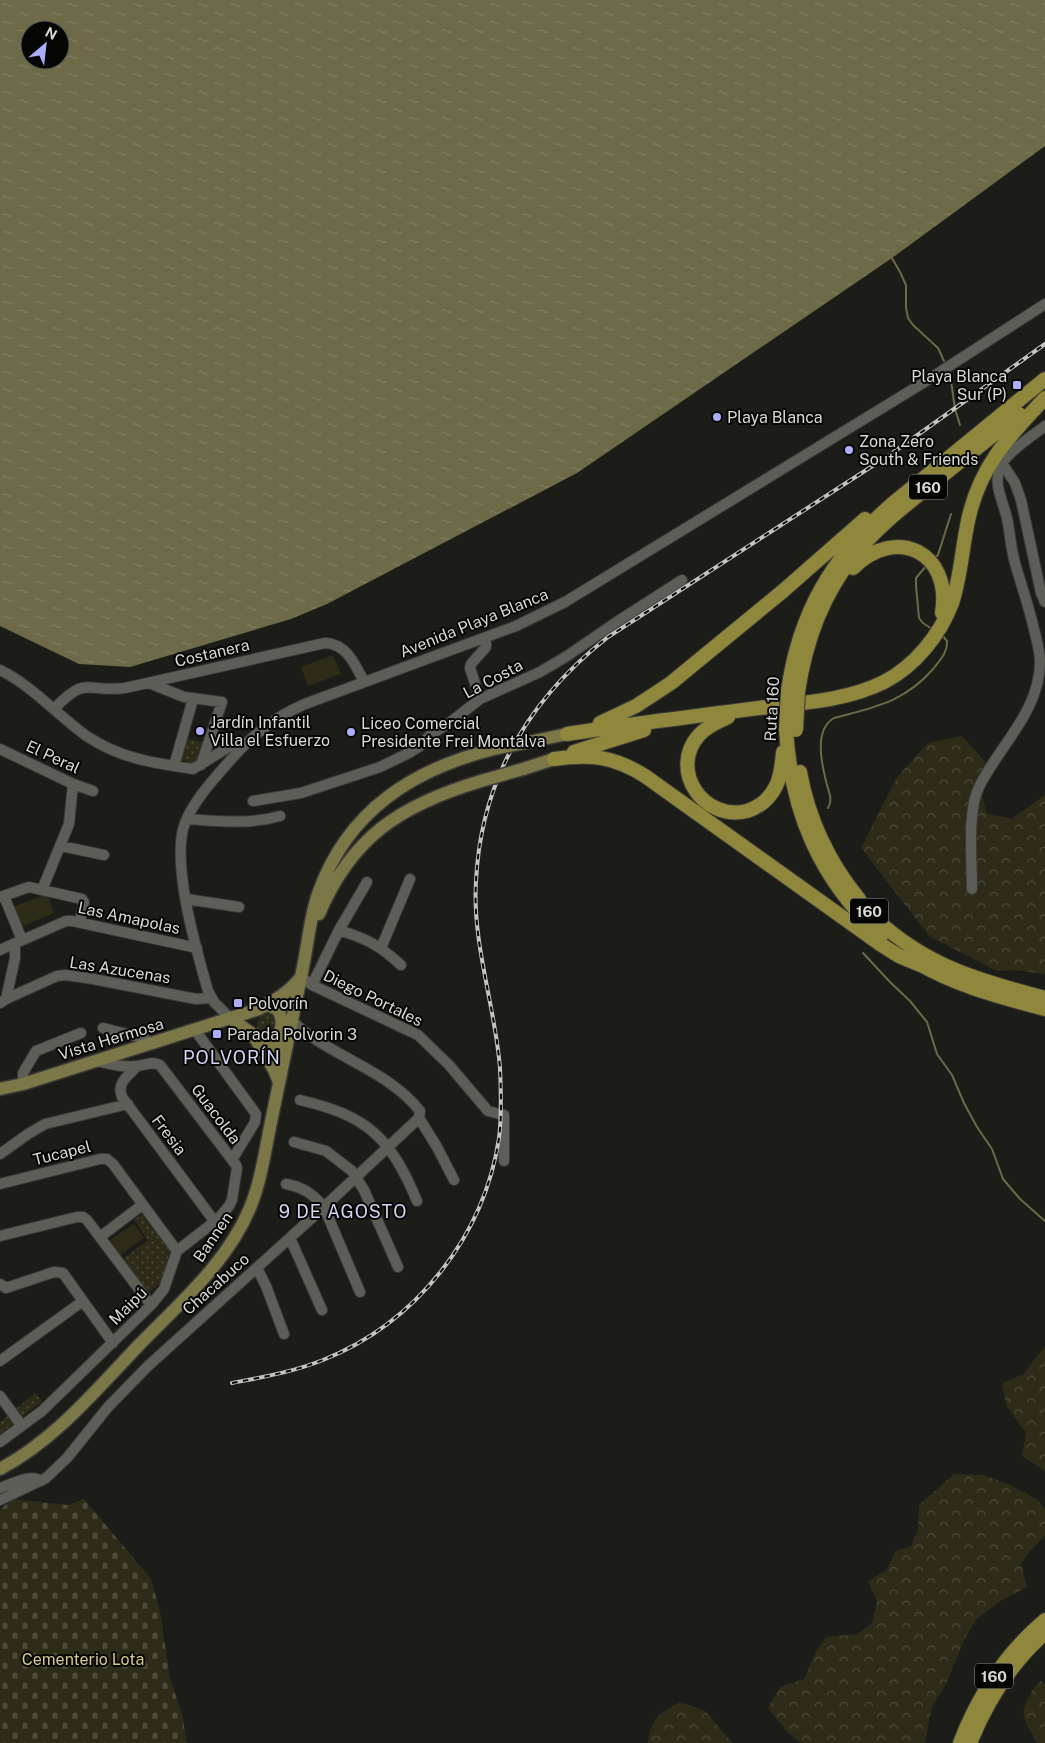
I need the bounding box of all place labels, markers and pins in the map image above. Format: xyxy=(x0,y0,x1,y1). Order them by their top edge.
place label: Playa Blanca Sur (P) xyxy=(911,367,1007,404)
marker: Playa Blanca Sur (P) xyxy=(1011,379,1023,391)
place label: Playa Blanca xyxy=(727,408,823,427)
marker: Playa Blanca xyxy=(711,411,723,423)
place label: Zona Zero South & Friends xyxy=(859,432,978,469)
marker: Zona Zero South & Friends xyxy=(843,444,855,456)
place label: Jardín Infantil Villa el Esfuerzo xyxy=(210,713,330,750)
place label: Liceo Comercial Presidente Frei Montalva xyxy=(361,714,546,751)
marker: Jardín Infantil Villa el Esfuerzo xyxy=(194,725,206,737)
marker: Liceo Comercial Presidente Frei Montalva xyxy=(345,726,357,738)
place label: Polvorín xyxy=(248,994,308,1013)
marker: Polvorín xyxy=(232,997,244,1009)
place label: Parada Polvorin 3 xyxy=(227,1025,357,1044)
marker: Parada Polvorin 3 xyxy=(211,1028,223,1040)

